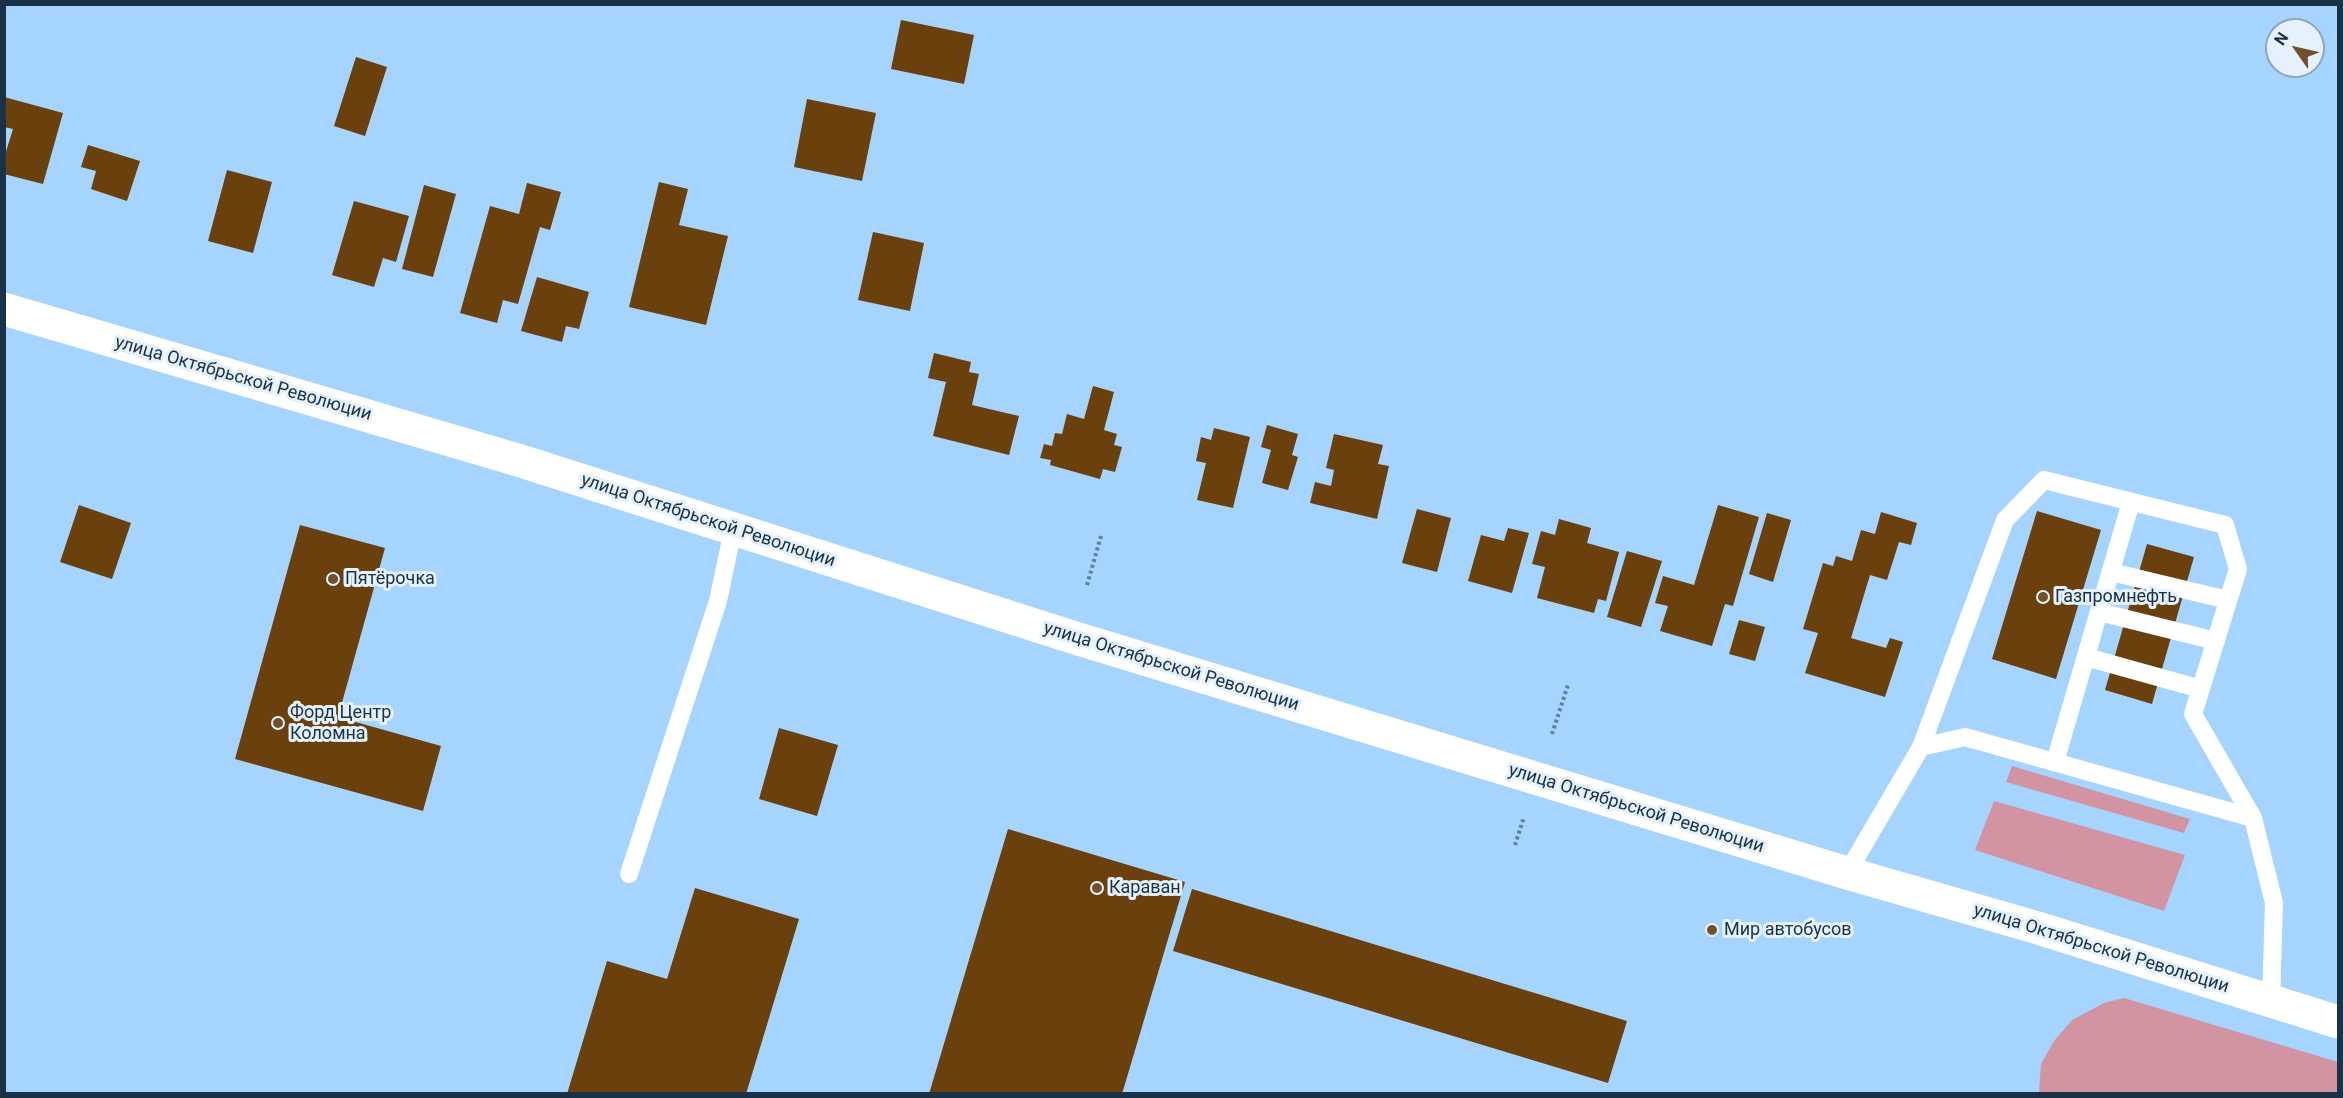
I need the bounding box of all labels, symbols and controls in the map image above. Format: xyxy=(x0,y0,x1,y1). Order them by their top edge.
north arrow xyxy=(2265,18,2325,78)
text: N xyxy=(2270,29,2292,49)
street label: улица Октябрьской Революции xyxy=(112,332,374,426)
street label: улица Октябрьской Революции xyxy=(578,470,838,572)
place label: Пятёрочка xyxy=(345,568,435,590)
marker: Пятёрочка xyxy=(326,572,340,586)
place label: Газпромнефть xyxy=(2055,586,2177,608)
marker: Газпромнефть xyxy=(2036,590,2050,604)
street label: улица Октябрьской Революции xyxy=(1041,618,1301,716)
place label: Форд Центр Коломна xyxy=(290,702,391,744)
marker: Форд Центр Коломна xyxy=(271,716,285,730)
street label: улица Октябрьской Революции xyxy=(1506,760,1766,858)
place label: Караван xyxy=(1109,877,1181,899)
marker: Караван xyxy=(1090,881,1104,895)
street label: улица Октябрьской Революции xyxy=(1971,900,2231,998)
place label: Мир автобусов xyxy=(1724,919,1852,941)
marker: Мир автобусов xyxy=(1705,923,1719,937)

